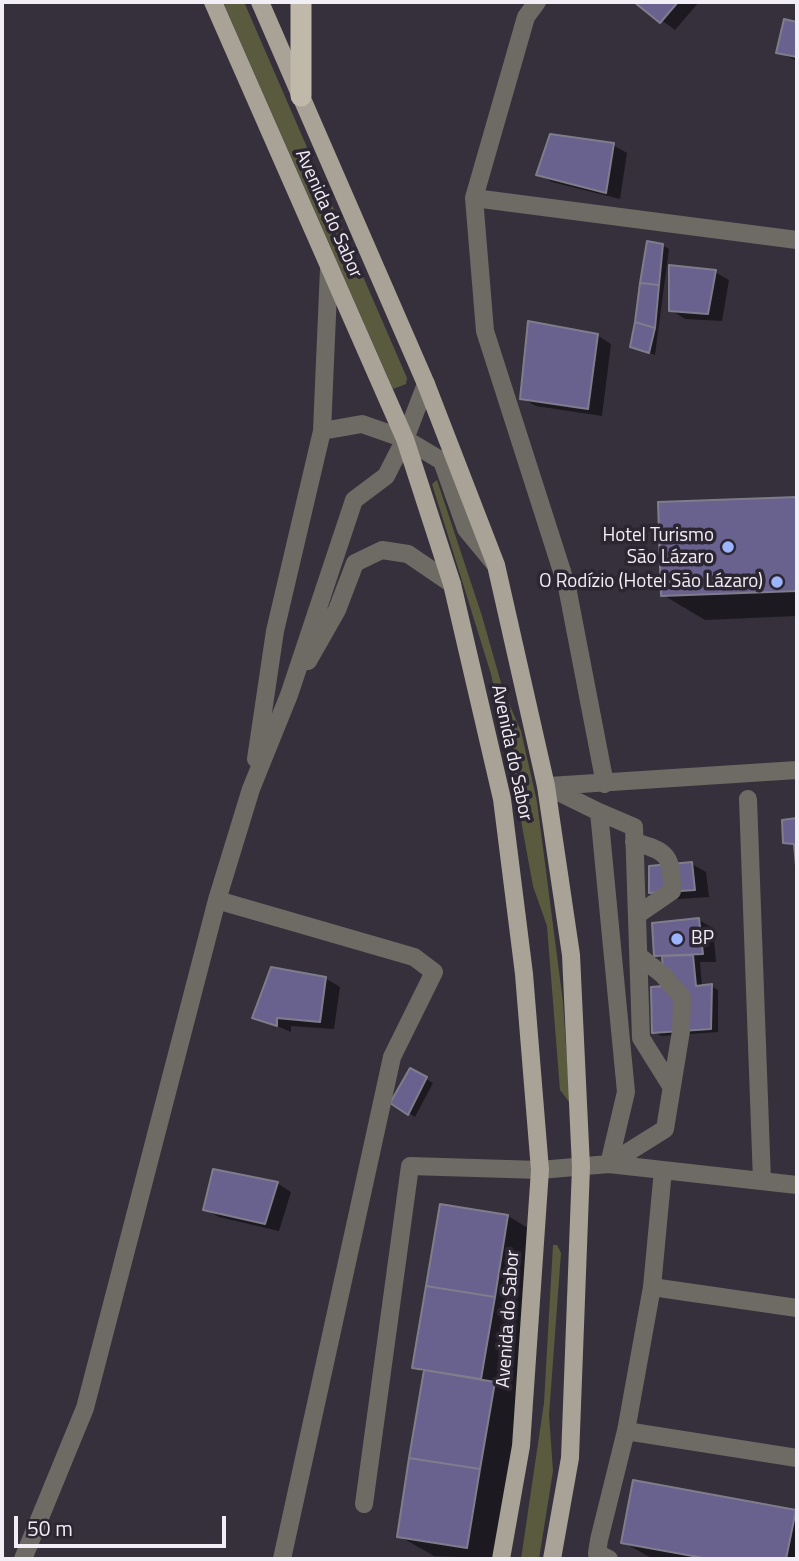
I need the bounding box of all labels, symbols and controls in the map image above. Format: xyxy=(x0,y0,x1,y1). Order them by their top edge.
street label: Avenida do Sabor xyxy=(289,146,367,282)
place label: Hotel Turismo São Lázaro xyxy=(603,525,714,569)
marker: Hotel Turismo São Lázaro xyxy=(720,539,736,555)
place label: O Rodízio (Hotel São Lázaro) xyxy=(539,571,763,593)
marker: O Rodízio (Hotel São Lázaro) xyxy=(769,574,785,590)
street label: Avenida do Sabor xyxy=(485,683,537,823)
place label: BP xyxy=(691,928,714,950)
marker: BP xyxy=(669,931,685,947)
street label: Avenida do Sabor xyxy=(493,1249,525,1389)
scale bar xyxy=(18,1502,229,1546)
text: 50 m xyxy=(27,1512,73,1544)

